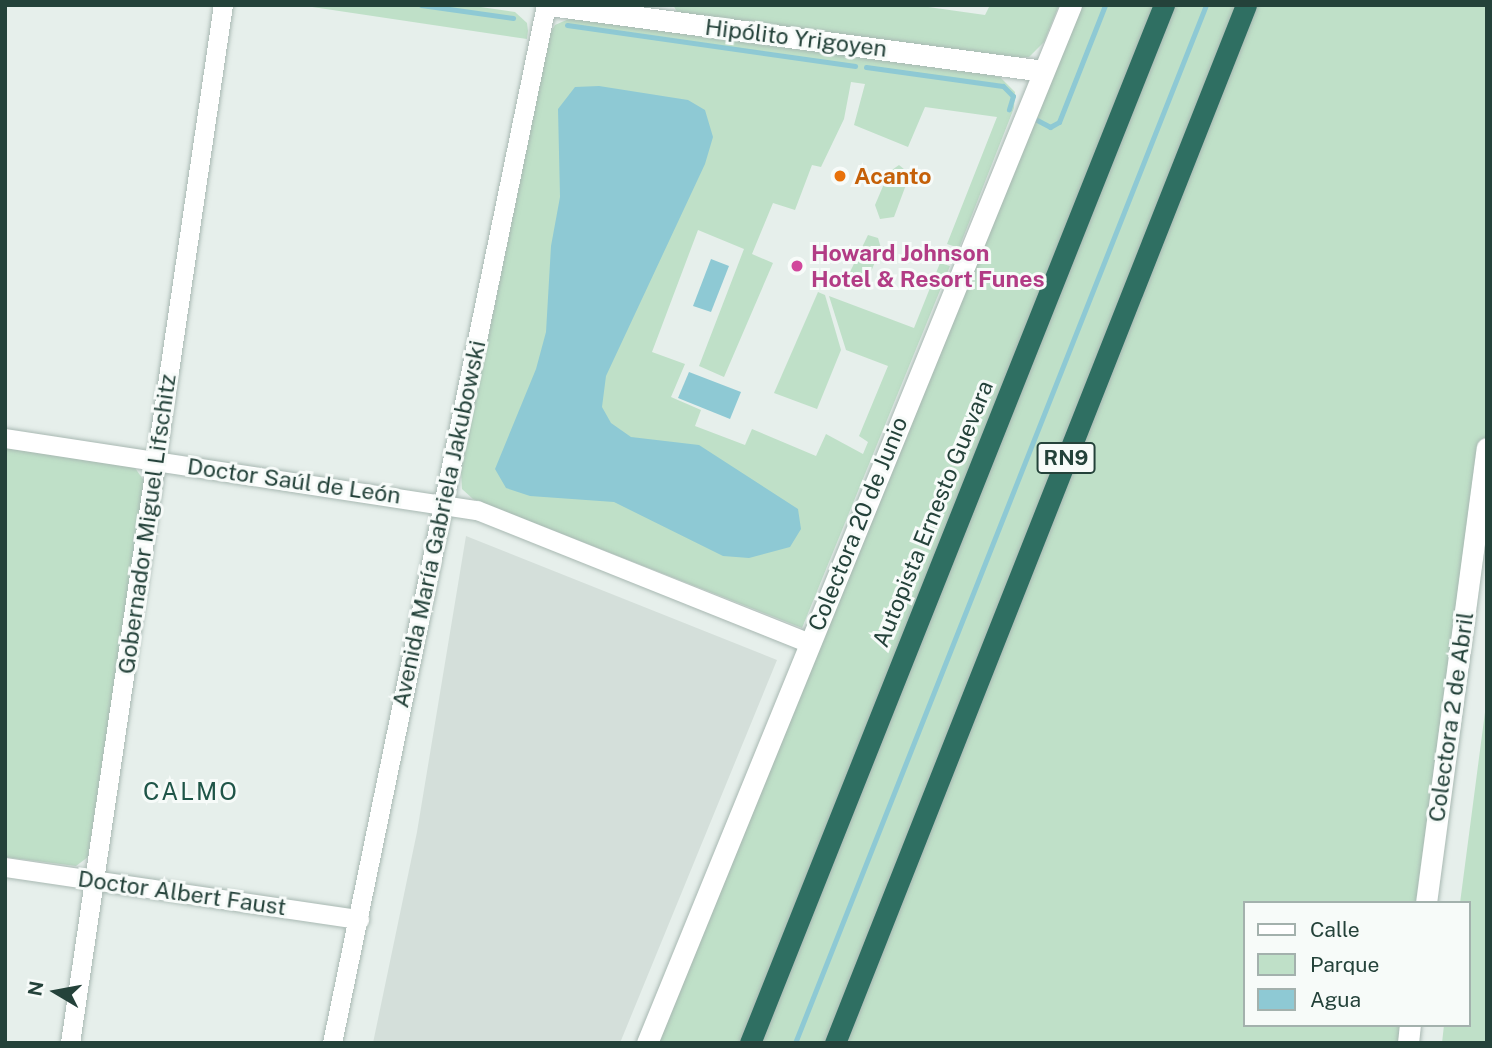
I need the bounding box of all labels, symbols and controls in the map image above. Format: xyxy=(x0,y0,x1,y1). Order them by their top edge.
street label: Hipólito Yrigoyen xyxy=(703,13,889,63)
place label: Acanto xyxy=(854,162,932,190)
marker: Acanto xyxy=(832,168,848,184)
place label: Howard Johnson Hotel & Resort Funes xyxy=(811,239,1045,293)
marker: Howard Johnson Hotel & Resort Funes xyxy=(789,258,805,274)
street label: Avenida María Gabriela Jakubowski xyxy=(387,338,491,710)
street label: Gobernador Miguel Lifschitz xyxy=(112,372,182,676)
street label: Autopista Ernesto Guevara xyxy=(867,377,999,651)
street label: Colectora 20 de Junio xyxy=(802,413,914,635)
road number: RN9 xyxy=(1036,440,1096,476)
street label: Doctor Saúl de León xyxy=(185,452,403,510)
street label: Colectora 2 de Abril xyxy=(1423,610,1479,824)
district label: CALMO xyxy=(144,778,238,806)
street label: Doctor Albert Faust xyxy=(76,865,288,921)
legend xyxy=(1244,901,1471,1027)
text: Calle xyxy=(1310,917,1360,942)
text: Parque xyxy=(1310,952,1379,977)
north arrow xyxy=(21,957,91,1027)
text: N xyxy=(23,979,47,998)
text: Agua xyxy=(1310,987,1361,1012)

